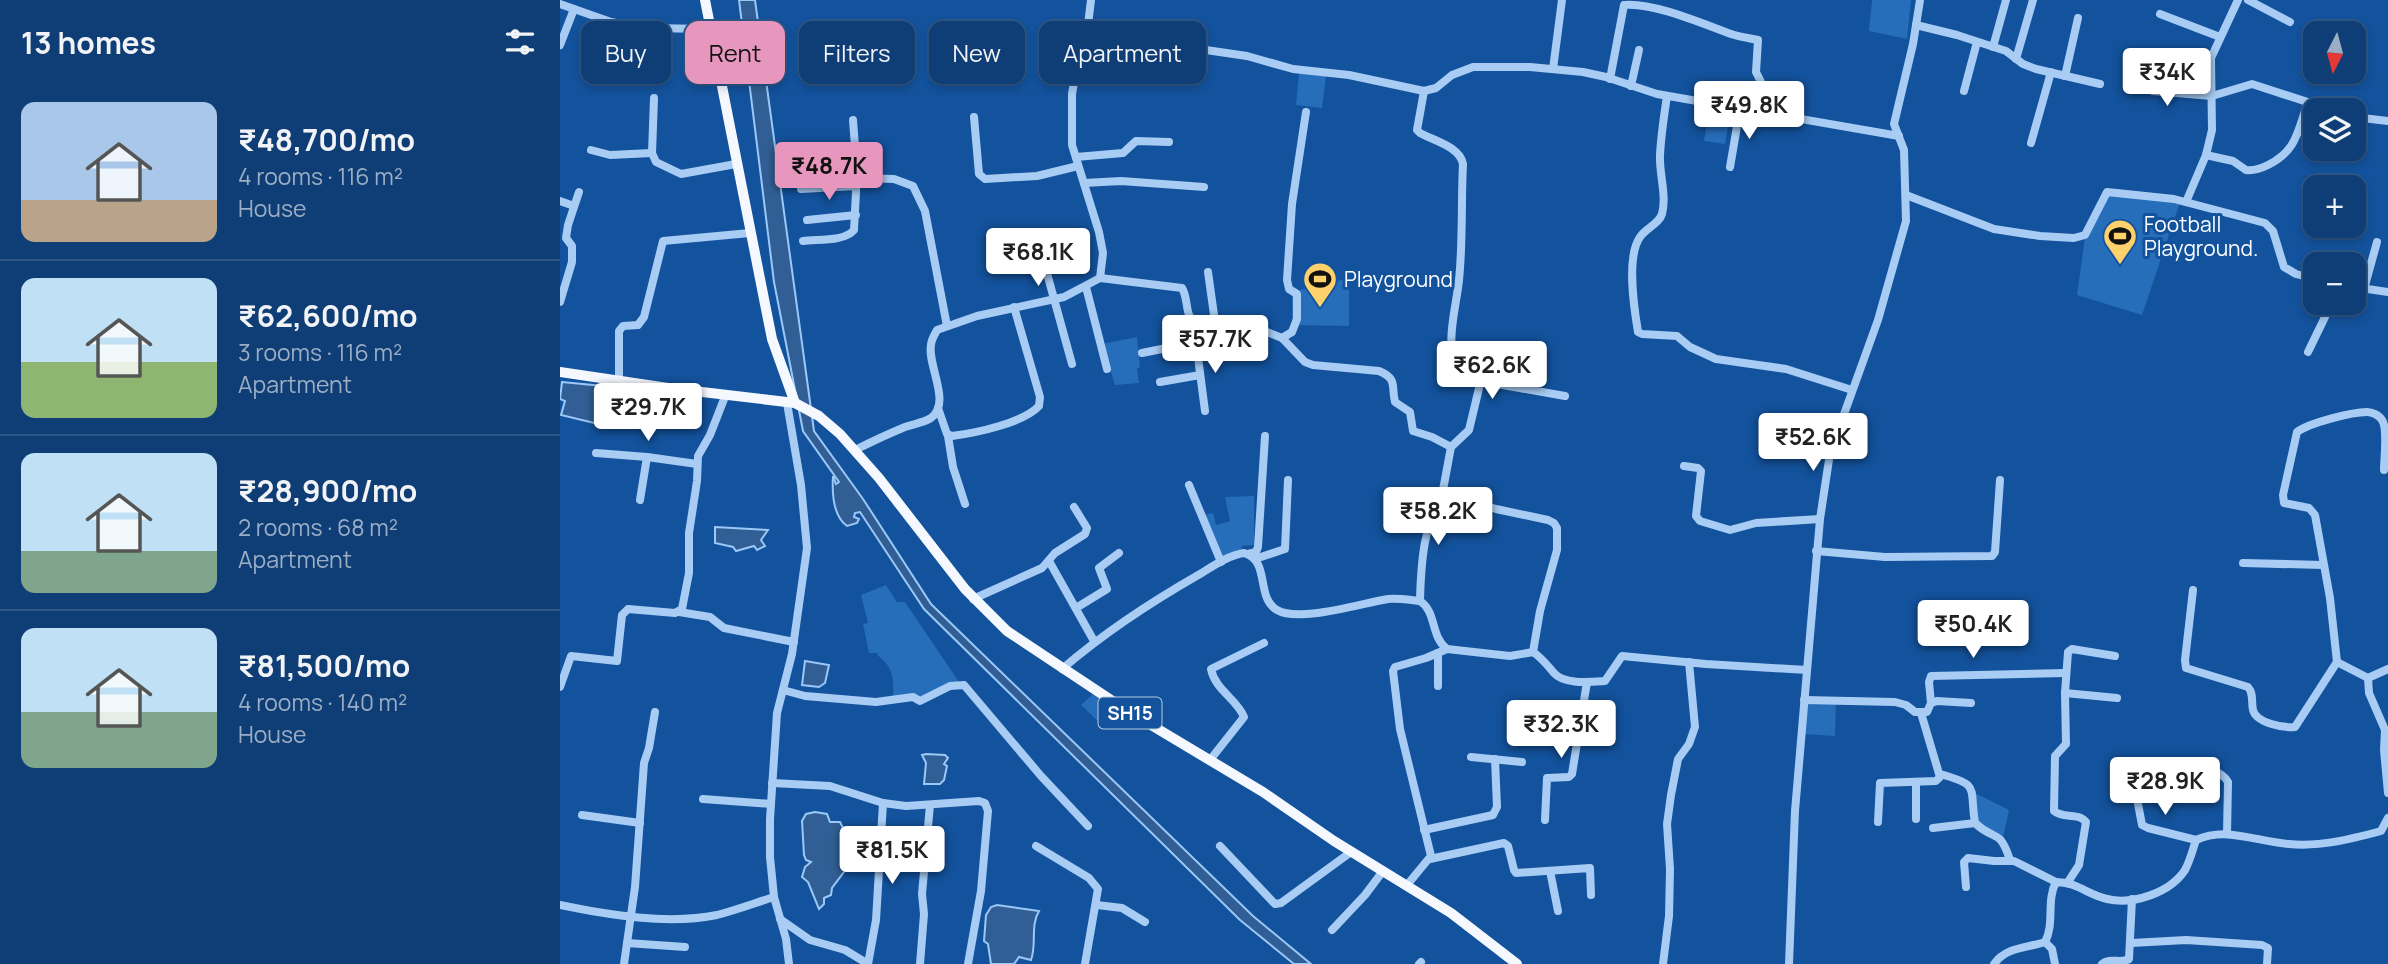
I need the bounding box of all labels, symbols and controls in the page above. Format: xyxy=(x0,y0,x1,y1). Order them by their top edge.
chip: Buy xyxy=(581,21,671,84)
chip: Rent xyxy=(685,21,785,84)
chip: Filters xyxy=(799,21,915,84)
chip: New xyxy=(929,21,1025,84)
chip: Apartment xyxy=(1039,21,1206,84)
north arrow xyxy=(2303,21,2366,84)
map controls xyxy=(2303,21,2366,315)
text: 13 homes xyxy=(21,22,156,63)
icon: filters xyxy=(501,23,539,61)
pin: ₹34K xyxy=(2126,48,2208,108)
text: ₹34K xyxy=(2139,55,2195,87)
pin: ₹49.8K xyxy=(1692,82,1806,141)
text: ₹49.8K xyxy=(1710,88,1788,120)
button: layers xyxy=(2303,98,2366,161)
text: ₹48,700/mo xyxy=(238,119,415,160)
icon: home xyxy=(77,130,161,214)
pin: ₹48.7K xyxy=(772,142,886,202)
text: ₹48.7K xyxy=(791,149,867,181)
text: 4 rooms · 116 m² xyxy=(238,160,403,192)
button: + xyxy=(2303,175,2366,238)
text: House xyxy=(238,192,307,224)
place label: Football Playground. xyxy=(2144,210,2258,262)
sports icon: Football Playground. xyxy=(2101,217,2139,266)
pin: ₹68.1K xyxy=(981,229,1095,288)
text: ₹68.1K xyxy=(1002,235,1074,267)
button: − xyxy=(2303,252,2366,315)
sports icon: Playground xyxy=(1301,260,1339,309)
place label: Playground xyxy=(1344,265,1453,293)
text: ₹62,600/mo xyxy=(238,295,418,336)
icon: home xyxy=(77,306,161,390)
pin: ₹57.7K xyxy=(1158,316,1272,375)
text: ₹57.7K xyxy=(1178,322,1252,354)
text: 3 rooms · 116 m² xyxy=(238,336,402,368)
pin: ₹62.6K xyxy=(1435,342,1549,401)
text: ₹62.6K xyxy=(1453,348,1531,380)
text: Apartment xyxy=(238,368,352,400)
pin: ₹29.7K xyxy=(591,384,705,443)
text: ₹29.7K xyxy=(610,390,686,422)
pin: ₹52.6K xyxy=(1756,414,1870,473)
text: ₹52.6K xyxy=(1775,420,1851,452)
text: ₹28,900/mo xyxy=(238,470,417,511)
icon: home xyxy=(77,481,161,565)
pin: ₹58.2K xyxy=(1381,488,1495,547)
text: ₹58.2K xyxy=(1399,494,1477,526)
text: 2 rooms · 68 m² xyxy=(238,511,398,543)
text: Apartment xyxy=(238,543,352,575)
pin: ₹50.4K xyxy=(1916,600,2030,660)
text: ₹50.4K xyxy=(1934,607,2012,639)
text: ₹81,500/mo xyxy=(238,645,410,686)
icon: home xyxy=(77,656,161,740)
text: 4 rooms · 140 m² xyxy=(238,686,407,718)
road number: SH15 xyxy=(1098,698,1162,728)
pin: ₹32.3K xyxy=(1504,700,1618,760)
text: ₹32.3K xyxy=(1523,707,1599,739)
text: House xyxy=(238,718,307,750)
pin: ₹28.9K xyxy=(2108,758,2222,817)
text: ₹28.9K xyxy=(2126,764,2204,796)
pin: ₹81.5K xyxy=(835,826,949,886)
text: ₹81.5K xyxy=(856,833,928,865)

